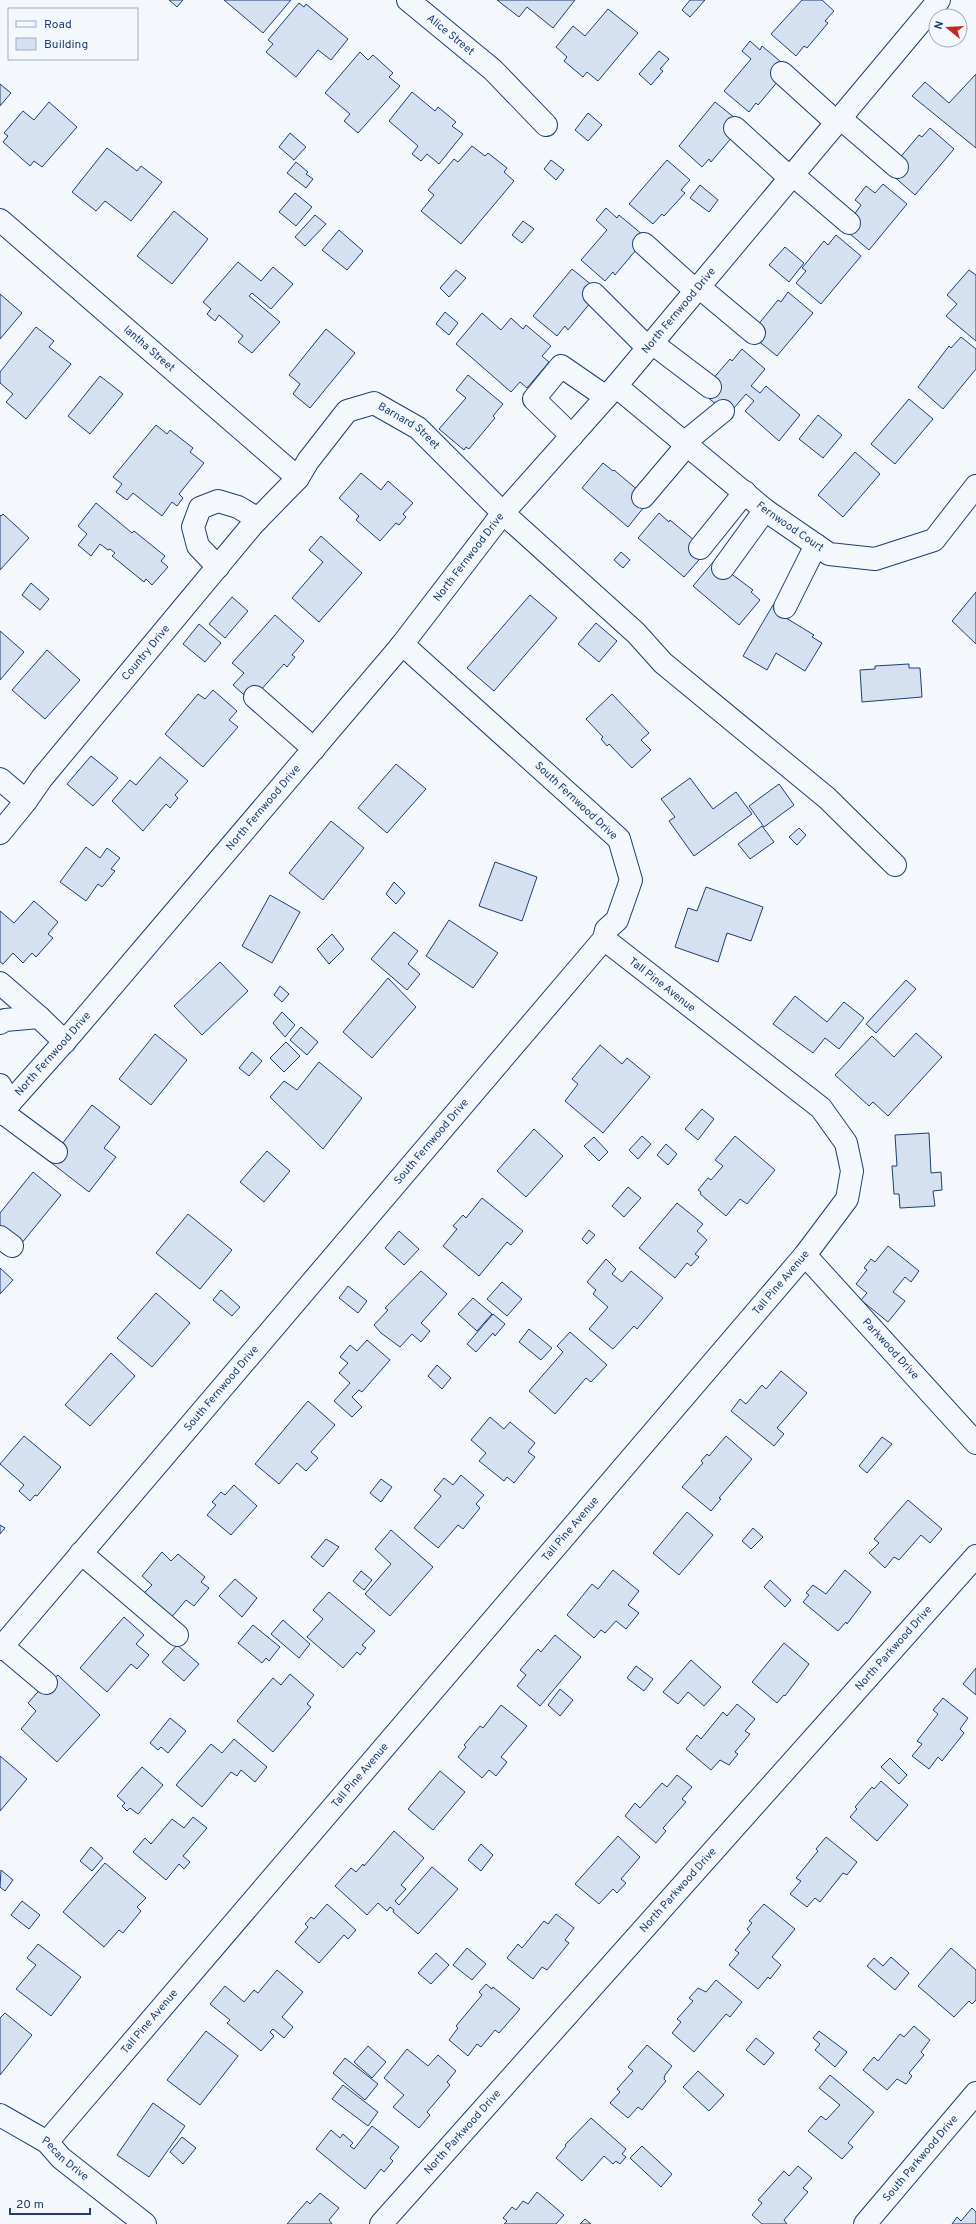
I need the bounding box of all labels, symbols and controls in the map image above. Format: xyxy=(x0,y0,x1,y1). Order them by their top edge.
legend xyxy=(8,8,138,60)
north arrow xyxy=(928,8,968,48)
street label: Alice Street xyxy=(424,11,477,59)
text: Road xyxy=(44,17,72,33)
text: N xyxy=(932,19,947,31)
text: Building xyxy=(44,37,88,53)
street label: North Fernwood Drive xyxy=(639,265,719,357)
street label: Iantha Street xyxy=(120,323,178,375)
street label: Barnard Street xyxy=(375,400,443,453)
street label: Fernwood Court xyxy=(753,499,826,555)
street label: North Fernwood Drive xyxy=(431,510,507,605)
street label: Country Drive xyxy=(119,622,173,684)
street label: South Fernwood Drive xyxy=(532,759,620,843)
street label: North Fernwood Drive xyxy=(223,762,304,854)
street label: Tall Pine Avenue xyxy=(626,955,698,1015)
street label: North Fernwood Drive xyxy=(12,1009,94,1099)
street label: South Fernwood Drive xyxy=(391,1096,472,1188)
street label: Tall Pine Avenue xyxy=(750,1248,813,1318)
street label: Parkwood Drive xyxy=(859,1315,922,1383)
street label: South Fernwood Drive xyxy=(181,1343,262,1434)
street label: Tall Pine Avenue xyxy=(539,1494,602,1565)
street label: North Parkwood Drive xyxy=(852,1603,935,1694)
street label: Tall Pine Avenue xyxy=(329,1740,392,1811)
street label: North Parkwood Drive xyxy=(637,1845,720,1936)
street label: Tall Pine Avenue xyxy=(118,1987,181,2057)
street label: North Parkwood Drive xyxy=(421,2087,504,2177)
street label: South Parkwood Drive xyxy=(880,2112,961,2205)
street label: Pecan Drive xyxy=(39,2134,91,2184)
scale bar xyxy=(10,2190,90,2216)
text: 20 m xyxy=(16,2197,44,2213)

